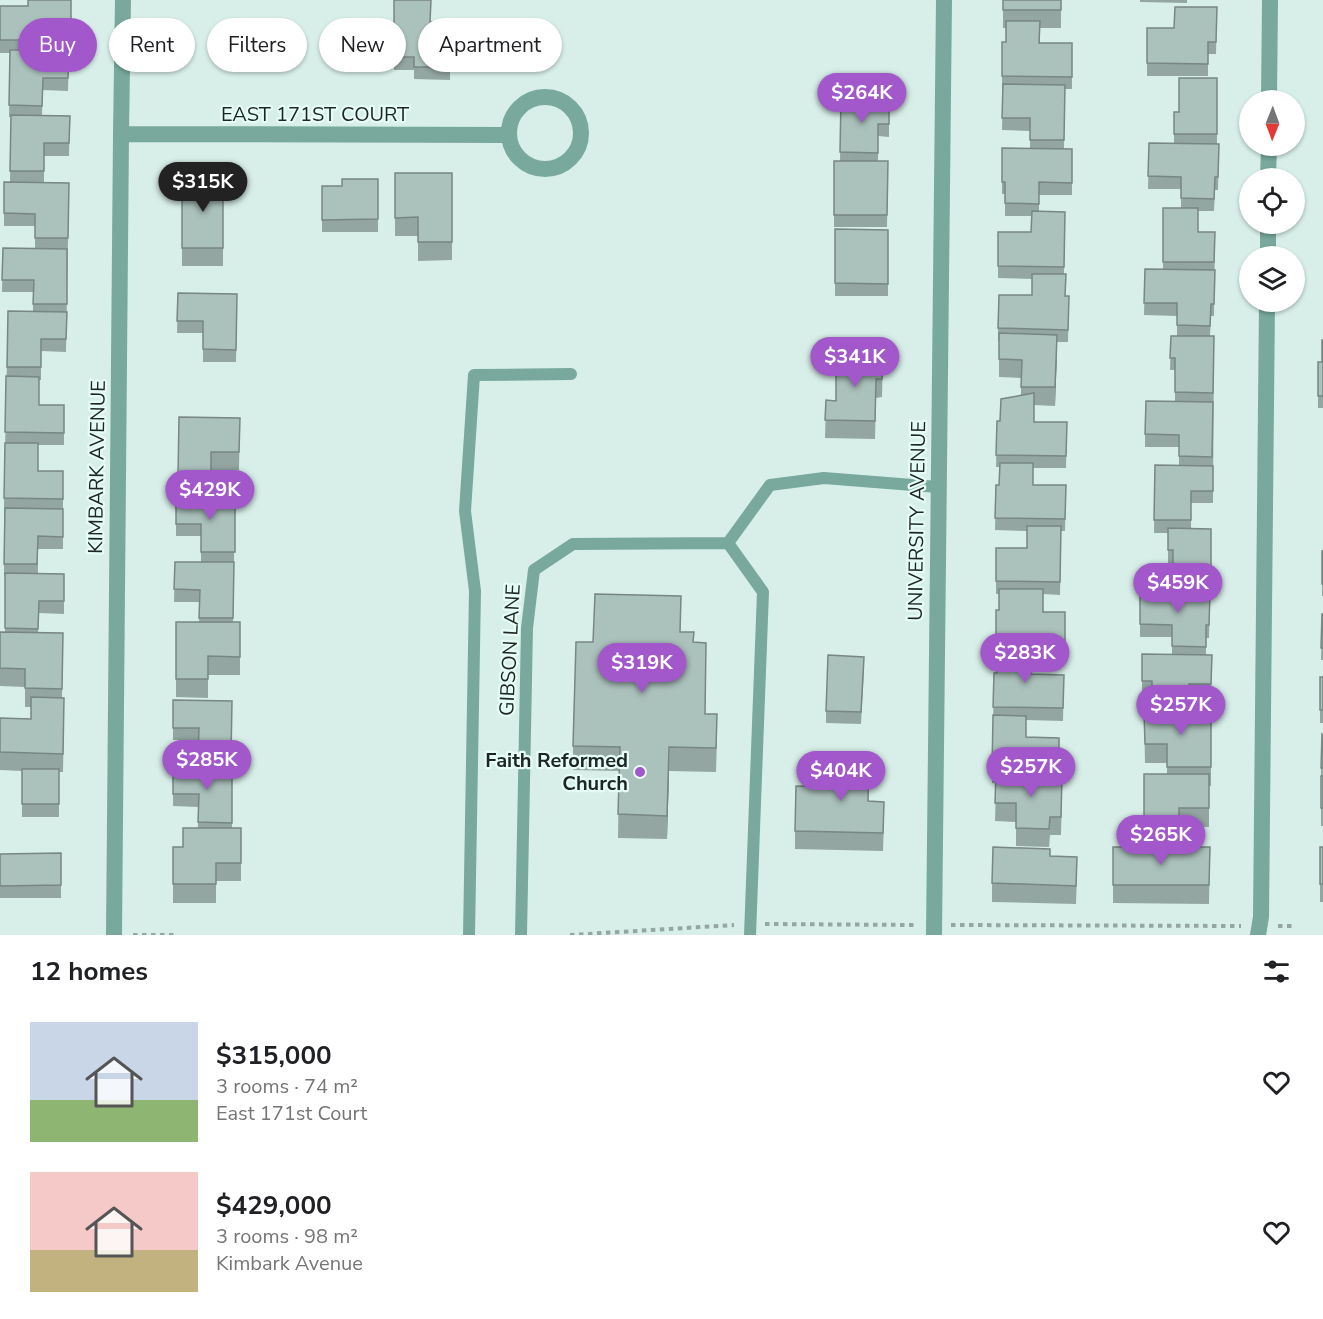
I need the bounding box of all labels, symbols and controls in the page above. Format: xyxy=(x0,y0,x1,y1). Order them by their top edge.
chip: Buy xyxy=(18,18,97,72)
chip: Rent xyxy=(109,18,195,72)
chip: Filters xyxy=(207,18,307,72)
chip: New xyxy=(319,18,406,72)
chip: Apartment xyxy=(418,18,562,72)
pin: $264K xyxy=(820,73,904,124)
text: $264K xyxy=(831,79,893,106)
north arrow xyxy=(1239,90,1305,156)
map controls xyxy=(1239,90,1305,312)
street label: EAST 171ST COURT xyxy=(221,101,409,128)
pin: $315K xyxy=(161,162,245,213)
text: $315K xyxy=(172,168,234,195)
button: locate xyxy=(1239,168,1305,234)
button: layers xyxy=(1239,246,1305,312)
pin: $341K xyxy=(813,337,897,388)
text: $341K xyxy=(824,343,886,370)
street label: KIMBARK AVENUE xyxy=(82,380,112,554)
street label: UNIVERSITY AVENUE xyxy=(902,421,932,621)
pin: $429K xyxy=(168,470,252,521)
text: $429K xyxy=(179,476,241,503)
pin: $459K xyxy=(1136,563,1220,614)
text: $459K xyxy=(1147,569,1209,596)
street label: GIBSON LANE xyxy=(493,583,527,717)
pin: $283K xyxy=(983,633,1067,684)
text: $283K xyxy=(994,639,1056,666)
pin: $319K xyxy=(600,643,684,694)
text: $319K xyxy=(611,649,673,676)
pin: $257K xyxy=(1139,685,1223,736)
text: $257K xyxy=(1150,691,1212,718)
pin: $285K xyxy=(165,740,249,791)
text: $285K xyxy=(176,746,238,773)
place label: Faith Reformed Church xyxy=(485,747,628,797)
pin: $257K xyxy=(989,747,1073,798)
pin: $404K xyxy=(799,751,883,802)
text: $257K xyxy=(1000,753,1062,780)
text: $404K xyxy=(810,757,872,784)
marker: Faith Reformed Church xyxy=(633,765,647,779)
pin: $265K xyxy=(1119,815,1203,866)
text: $265K xyxy=(1130,821,1192,848)
text: 12 homes xyxy=(30,954,148,989)
icon: filters xyxy=(1260,955,1293,988)
text: $315,000 xyxy=(216,1038,332,1073)
icon: home xyxy=(78,1046,150,1118)
icon: heart xyxy=(1260,1066,1293,1099)
text: 3 rooms · 74 m² xyxy=(216,1073,358,1100)
text: East 171st Court xyxy=(216,1100,367,1127)
text: $429,000 xyxy=(216,1188,332,1223)
icon: home xyxy=(78,1196,150,1268)
icon: heart xyxy=(1260,1216,1293,1249)
text: 3 rooms · 98 m² xyxy=(216,1223,358,1250)
text: Kimbark Avenue xyxy=(216,1250,363,1277)

